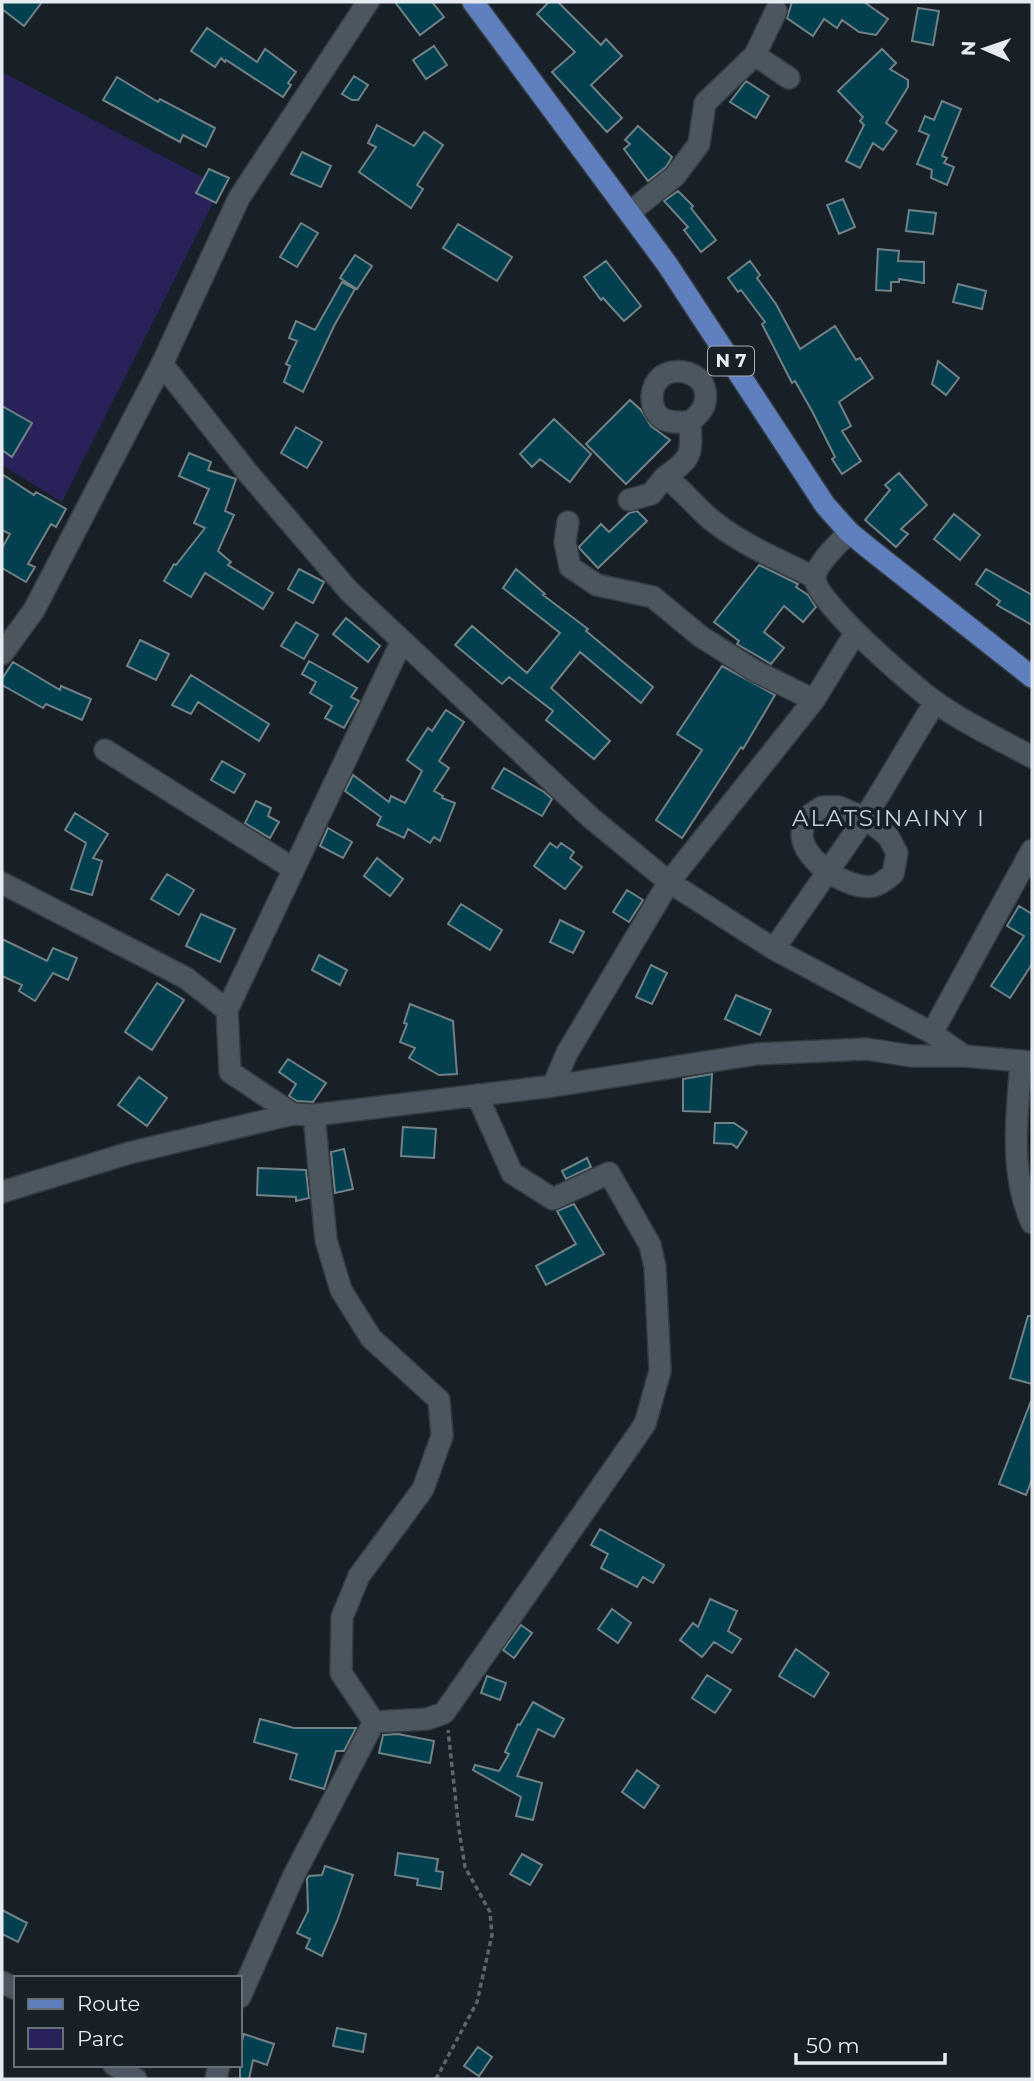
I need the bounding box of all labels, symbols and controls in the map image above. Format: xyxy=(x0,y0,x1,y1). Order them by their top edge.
north arrow xyxy=(950,14,1020,84)
text: N xyxy=(957,40,980,57)
road number: N 7 xyxy=(708,346,754,376)
district label: ALATSINAINY I xyxy=(792,804,986,832)
legend xyxy=(14,1976,242,2067)
text: Route xyxy=(77,1991,140,2016)
scale bar xyxy=(796,2022,945,2066)
text: Parc xyxy=(77,2026,124,2051)
text: 50 m xyxy=(806,2033,860,2058)

